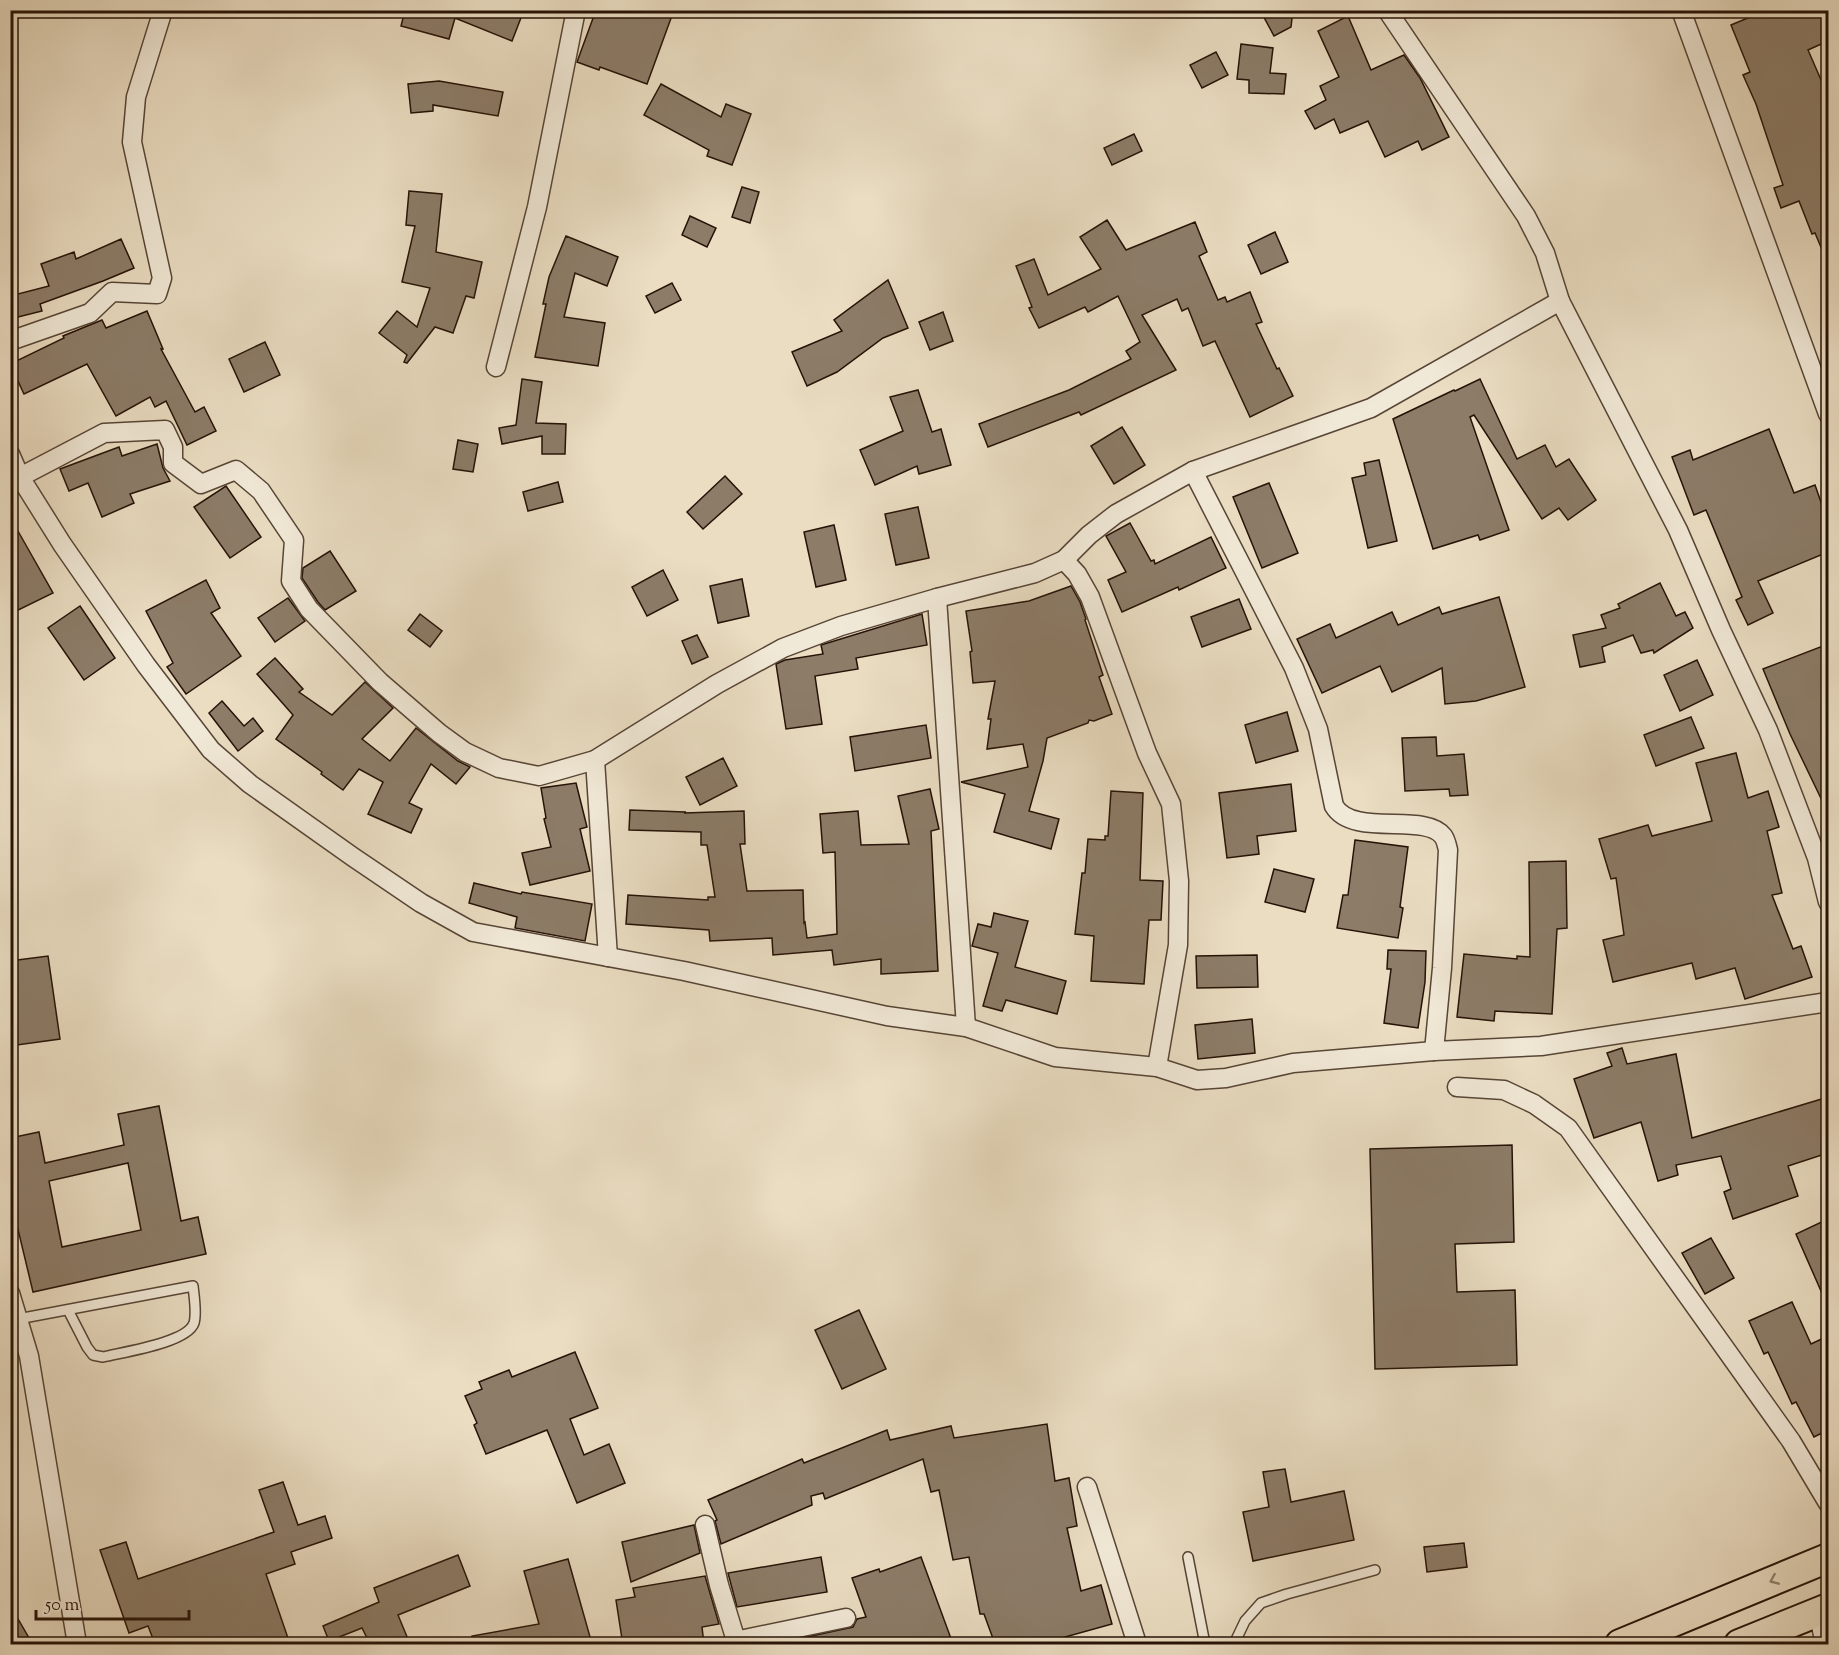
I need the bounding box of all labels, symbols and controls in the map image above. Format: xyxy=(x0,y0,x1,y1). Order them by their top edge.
one-way arrow xyxy=(1770,1573,1781,1585)
scale bar xyxy=(36,1583,189,1621)
text: 50 m xyxy=(44,1593,80,1619)

